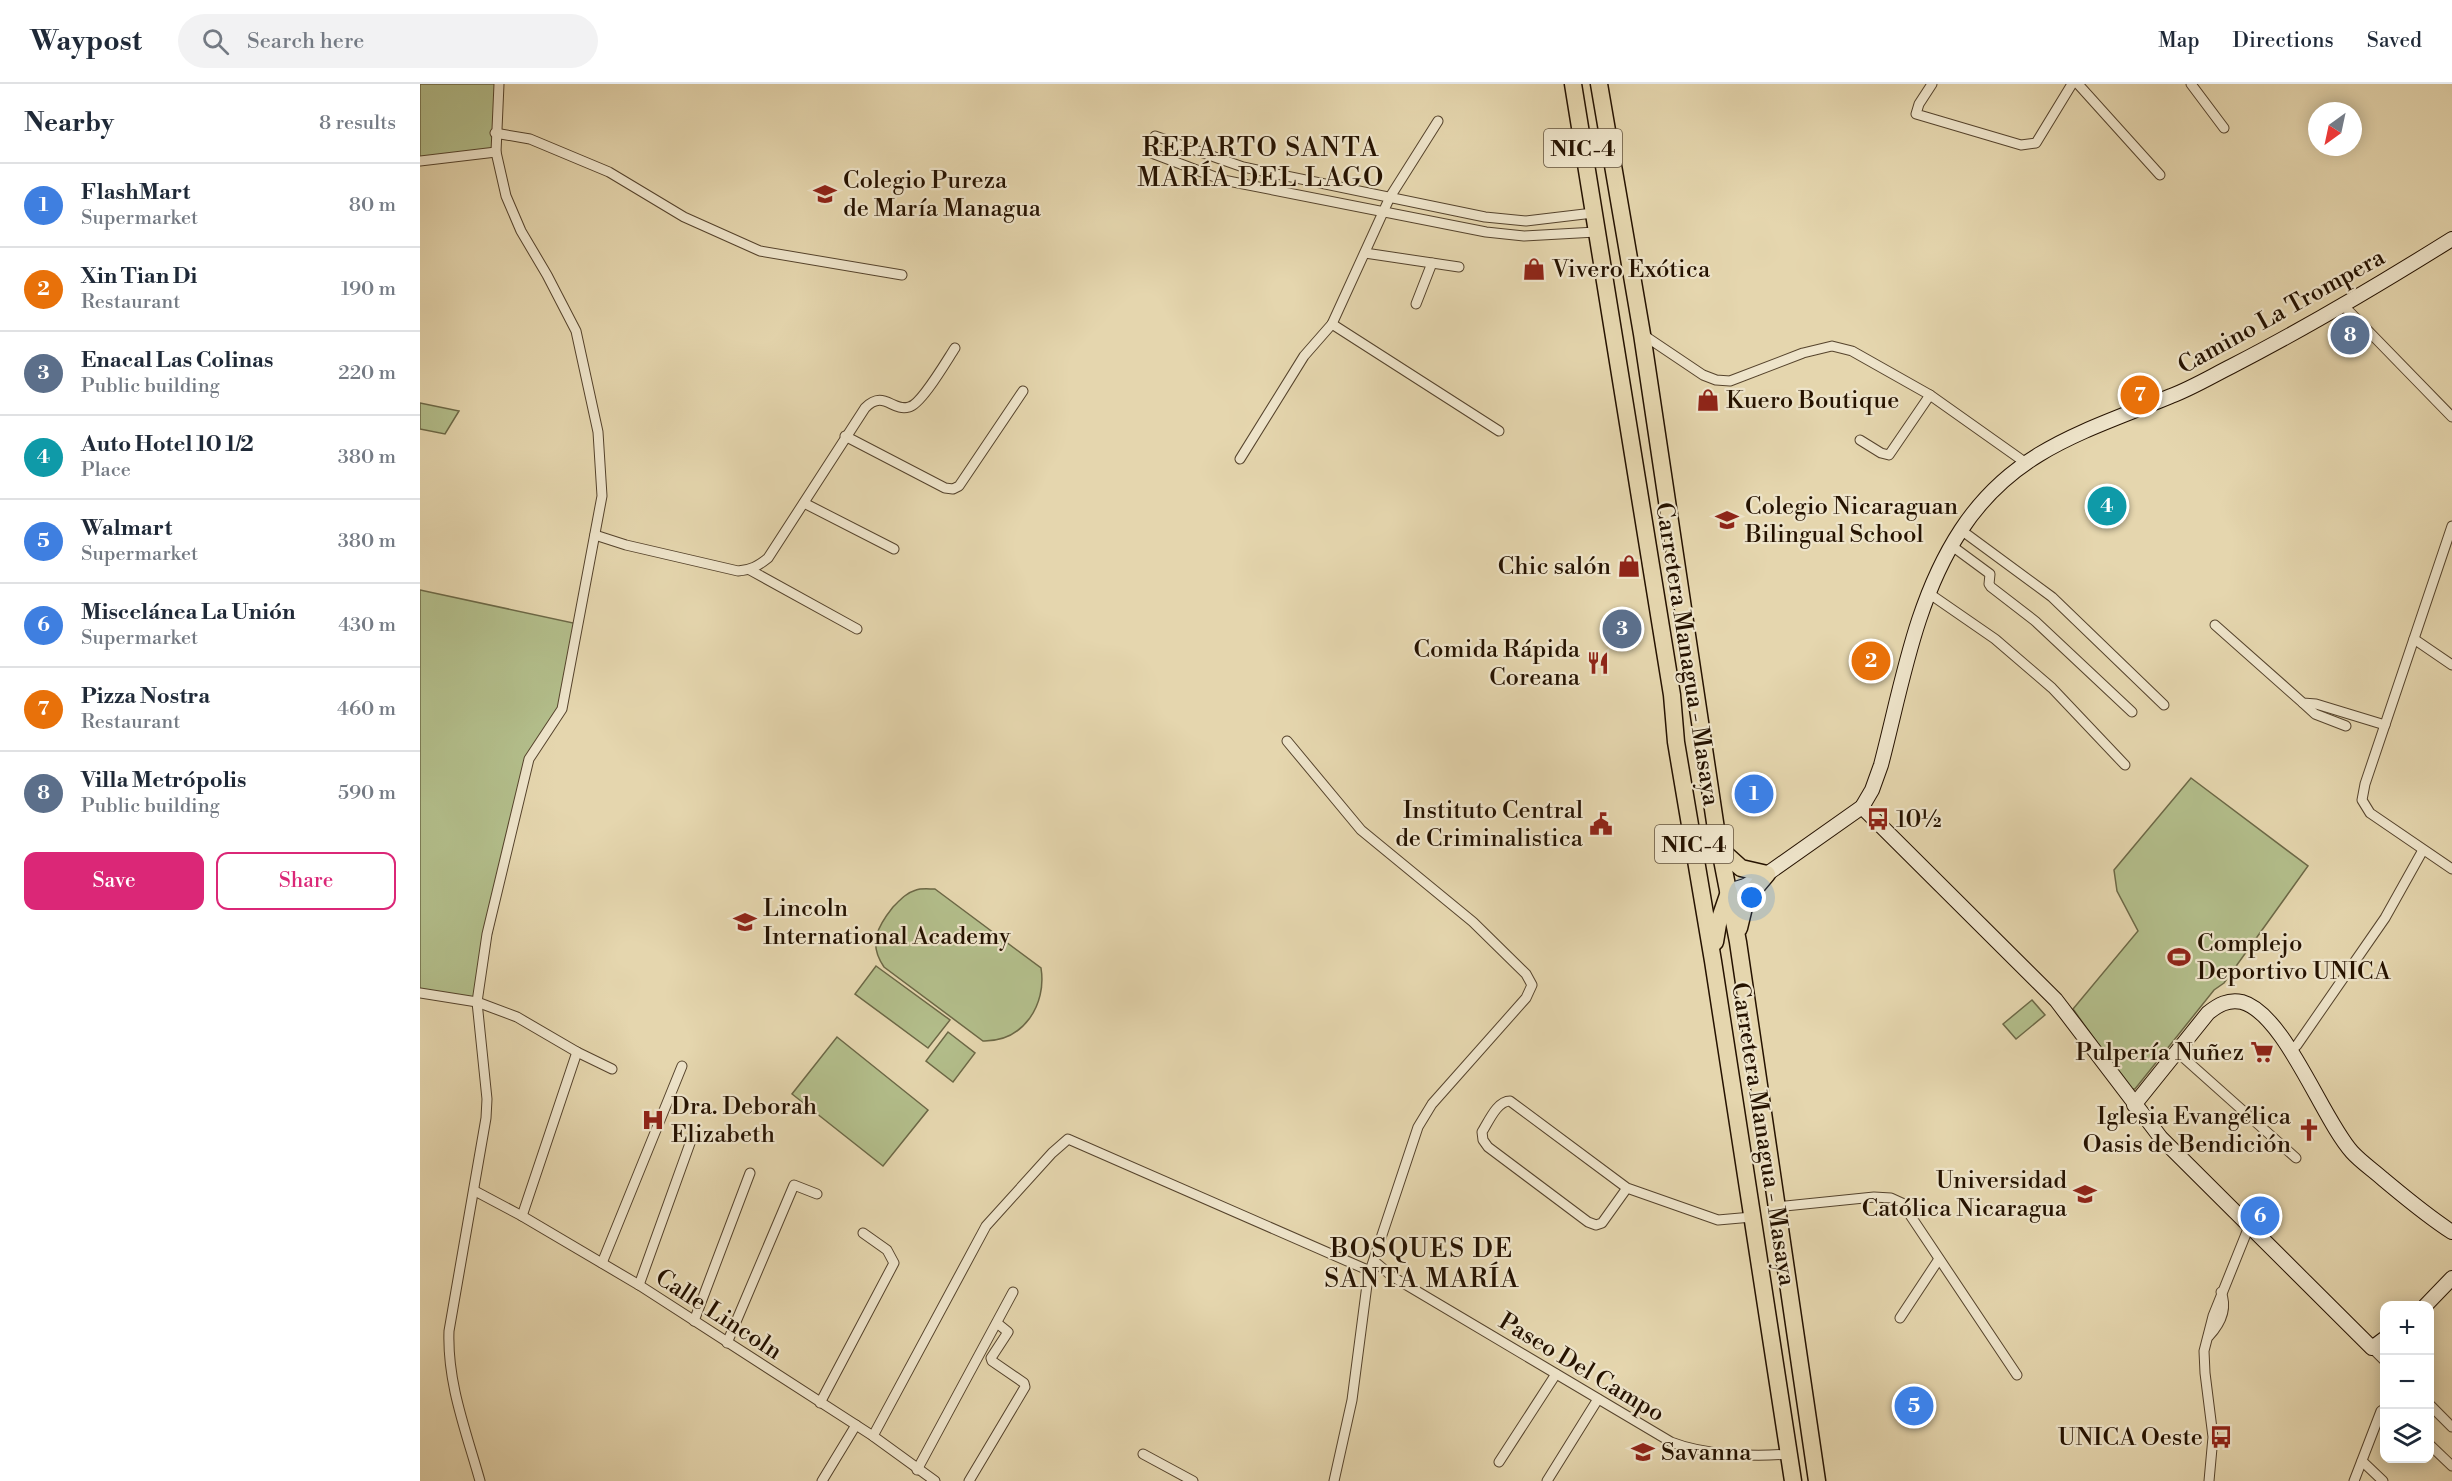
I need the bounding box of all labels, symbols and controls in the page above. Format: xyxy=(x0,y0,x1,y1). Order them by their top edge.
search box xyxy=(178,14,598,68)
text: Waypost xyxy=(30,24,142,59)
icon: search xyxy=(199,25,232,58)
text: Search here xyxy=(247,28,364,55)
text: Map xyxy=(2158,28,2200,54)
text: Directions xyxy=(2233,28,2334,54)
text: Saved xyxy=(2367,28,2422,54)
north arrow xyxy=(2308,102,2362,156)
text: Nearby xyxy=(24,107,114,139)
text: 8 results xyxy=(319,111,396,136)
road number: NIC-4 xyxy=(1544,129,1622,167)
district label: REPARTO SANTA MARÍA DEL LAGO xyxy=(1137,132,1385,194)
place label: Colegio Pureza de María Managua xyxy=(843,166,1042,224)
text: FlashMart xyxy=(81,179,190,206)
school or university icon: Colegio Pureza de María Managua xyxy=(812,181,838,207)
text: 1 xyxy=(39,193,48,218)
text: 80 m xyxy=(349,193,396,218)
text: Supermarket xyxy=(81,206,198,231)
street label: Camino La Trompera xyxy=(2173,242,2391,381)
place label: Vivero Exótica xyxy=(1551,255,1711,285)
shop icon: Vivero Exótica xyxy=(1521,256,1547,282)
text: Xin Tian Di xyxy=(81,263,197,290)
text: 2 xyxy=(37,277,50,302)
text: 190 m xyxy=(341,277,396,302)
text: Restaurant xyxy=(81,290,180,315)
pin: 8 xyxy=(2330,312,2370,358)
text: Enacal Las Colinas xyxy=(81,347,273,374)
text: 3 xyxy=(37,361,50,386)
text: 220 m xyxy=(338,361,396,386)
pin: 7 xyxy=(2120,372,2160,418)
text: Public building xyxy=(81,374,220,399)
place label: Kuero Boutique xyxy=(1726,386,1899,416)
shop icon: Kuero Boutique xyxy=(1695,387,1721,413)
text: Auto Hotel 10 1/2 xyxy=(81,431,254,458)
text: 4 xyxy=(37,445,50,470)
text: 380 m xyxy=(338,445,396,470)
text: Place xyxy=(81,458,131,483)
pin: 4 xyxy=(2088,484,2126,528)
place label: Colegio Nicaraguan Bilingual School xyxy=(1744,492,1958,550)
street label: Carretera Managua - Masaya xyxy=(1648,500,1726,809)
school or university icon: Colegio Nicaraguan Bilingual School xyxy=(1714,507,1740,533)
text: Walmart xyxy=(81,515,172,542)
text: 5 xyxy=(37,529,50,554)
text: 380 m xyxy=(338,529,396,554)
text: Supermarket xyxy=(81,542,198,567)
place label: Chic salón xyxy=(1498,552,1611,582)
shop icon: Chic salón xyxy=(1616,553,1642,579)
text: Miscelánea La Unión xyxy=(81,599,295,626)
pin: 3 xyxy=(1602,606,1642,652)
text: 6 xyxy=(37,613,50,638)
text: 430 m xyxy=(338,613,396,638)
text: Supermarket xyxy=(81,626,198,651)
place label: Comida Rápida Coreana xyxy=(1413,635,1581,693)
pin: 2 xyxy=(1852,638,1890,684)
restaurant icon: Comida Rápida Coreana xyxy=(1585,650,1611,676)
text: Pizza Nostra xyxy=(81,683,210,710)
text: 7 xyxy=(38,697,49,722)
text: 460 m xyxy=(337,697,396,722)
text: Restaurant xyxy=(81,710,180,735)
text: Villa Metrópolis xyxy=(81,767,246,794)
pin: 1 xyxy=(1734,772,1774,816)
text: 8 xyxy=(37,781,50,806)
text: 590 m xyxy=(338,781,396,806)
text: Public building xyxy=(81,794,220,819)
place label: Instituto Central de Criminalistica xyxy=(1395,796,1584,854)
place label: 10½ xyxy=(1896,805,1941,835)
bus stop icon: 10½ xyxy=(1865,806,1891,832)
public building icon: Instituto Central de Criminalistica xyxy=(1588,811,1614,837)
road number: NIC-4 xyxy=(1655,825,1733,863)
button: Save xyxy=(24,852,204,910)
button: Share xyxy=(216,852,396,910)
your location xyxy=(1737,883,1766,912)
place label: Lincoln International Academy xyxy=(763,894,1011,952)
school or university icon: Lincoln International Academy xyxy=(732,909,758,935)
place label: Complejo Deportivo UNICA xyxy=(2197,929,2391,987)
sports icon: Complejo Deportivo UNICA xyxy=(2166,944,2192,970)
street label: Carretera Managua - Masaya xyxy=(1724,980,1802,1289)
place label: Pulpería Nuñez xyxy=(2076,1038,2244,1068)
supermarket icon: Pulpería Nuñez xyxy=(2249,1039,2275,1065)
place label: Dra. Deborah Elizabeth xyxy=(671,1092,817,1150)
place label: Iglesia Evangélica Oasis de Bendición xyxy=(2083,1102,2292,1160)
hospital icon: Dra. Deborah Elizabeth xyxy=(640,1107,666,1133)
church icon: Iglesia Evangélica Oasis de Bendición xyxy=(2296,1117,2322,1143)
place label: Universidad Católica Nicaragua xyxy=(1862,1166,2068,1224)
school or university icon: Universidad Católica Nicaragua xyxy=(2072,1181,2098,1207)
pin: 6 xyxy=(2240,1194,2280,1238)
district label: BOSQUES DE SANTA MARÍA xyxy=(1324,1233,1520,1295)
street label: Calle Lincoln xyxy=(649,1263,787,1367)
map controls xyxy=(2380,1301,2434,1463)
button: + xyxy=(2380,1301,2434,1355)
street label: Paseo Del Campo xyxy=(1493,1307,1670,1429)
button: − xyxy=(2380,1355,2434,1409)
pin: 5 xyxy=(1894,1384,1934,1428)
button: layers xyxy=(2380,1409,2434,1463)
place label: UNICA Oeste xyxy=(2058,1423,2203,1453)
bus stop icon: UNICA Oeste xyxy=(2208,1424,2234,1450)
place label: Savanna xyxy=(1661,1438,1752,1468)
school or university icon: Savanna xyxy=(1630,1439,1656,1465)

